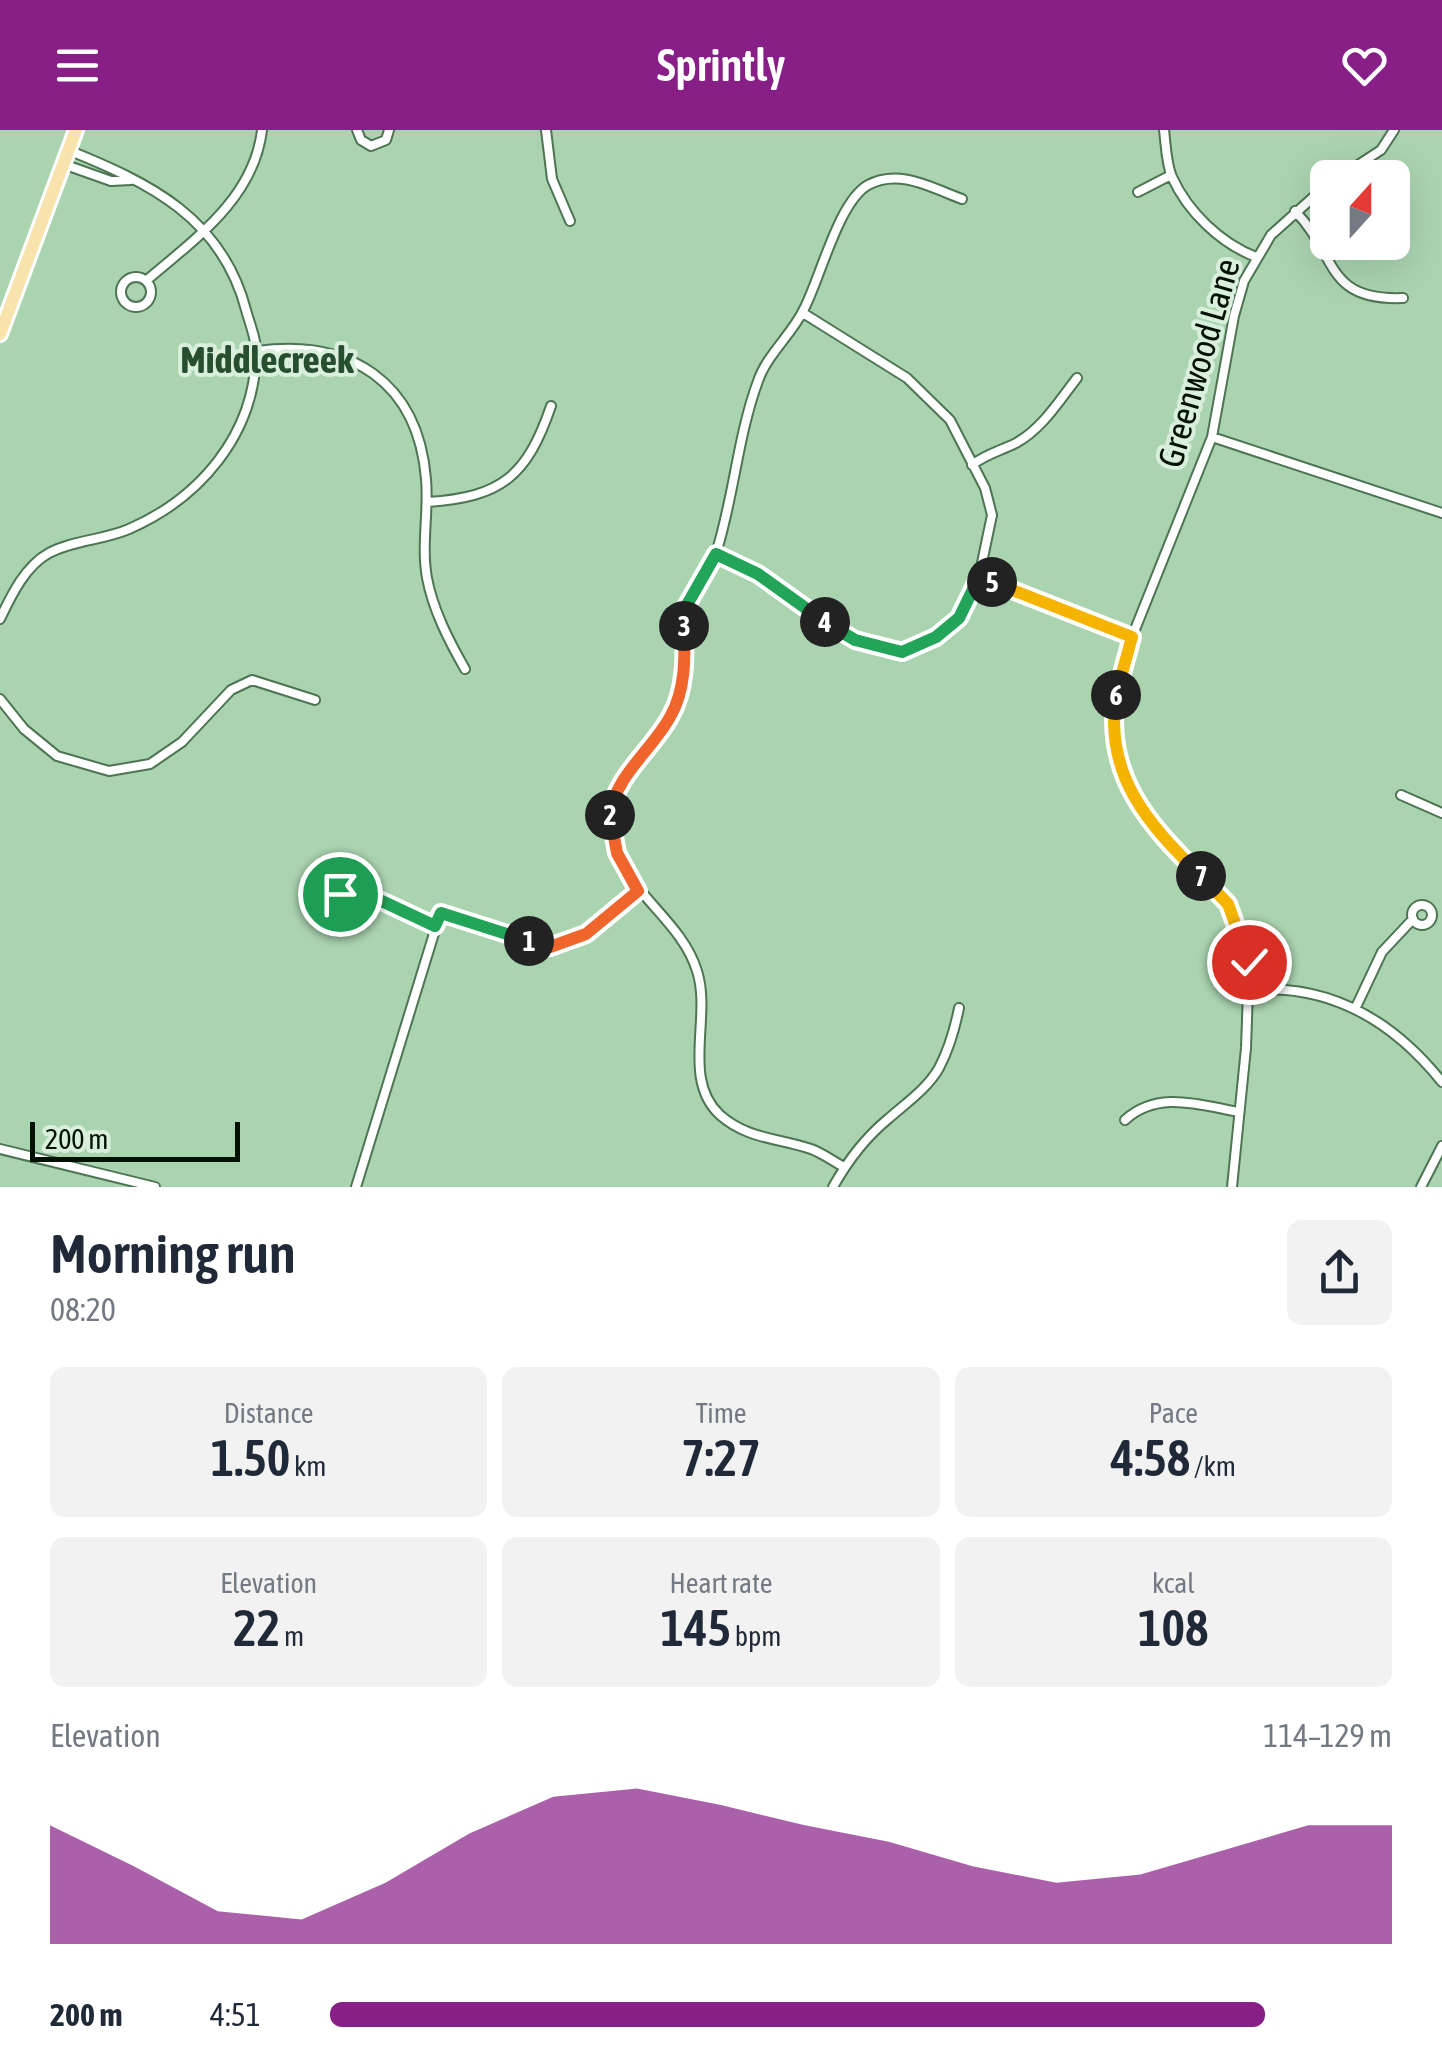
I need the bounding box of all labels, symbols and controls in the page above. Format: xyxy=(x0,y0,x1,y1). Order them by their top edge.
icon: menu xyxy=(50,38,105,93)
icon: heart xyxy=(1337,38,1392,93)
text: Sprintly xyxy=(657,39,785,91)
north arrow xyxy=(1310,160,1410,260)
map controls xyxy=(1310,160,1410,260)
street label: Greenwood Lane xyxy=(1149,254,1247,472)
district label: Middlecreek xyxy=(180,338,354,381)
pin: 5 xyxy=(967,557,1017,607)
text: 5 xyxy=(985,566,999,598)
pin: 4 xyxy=(800,597,850,647)
pin: 3 xyxy=(659,601,709,651)
text: 4 xyxy=(818,606,832,638)
text: 3 xyxy=(677,610,691,642)
pin: 6 xyxy=(1091,670,1141,720)
text: 6 xyxy=(1109,679,1123,711)
pin: 2 xyxy=(585,790,635,840)
text: 2 xyxy=(603,799,617,831)
pin: 7 xyxy=(1176,851,1226,901)
pin xyxy=(298,852,383,937)
text: 7 xyxy=(1194,860,1208,892)
icon: arrive xyxy=(313,867,368,922)
pin: 1 xyxy=(504,916,554,966)
pin xyxy=(1207,920,1292,1005)
text: 1 xyxy=(522,925,536,957)
icon: check xyxy=(1222,935,1277,990)
scale bar xyxy=(30,1117,240,1162)
text: 200 m xyxy=(45,1123,108,1155)
button: share xyxy=(1287,1220,1392,1325)
text: Morning run xyxy=(50,1222,296,1285)
text: 08:20 xyxy=(50,1291,116,1328)
text: Distance xyxy=(224,1397,314,1429)
text: Time xyxy=(695,1397,747,1429)
text: Pace xyxy=(1149,1397,1198,1429)
text: 1.50 xyxy=(211,1429,290,1487)
text: 7:27 xyxy=(681,1429,761,1487)
text: 4:58 xyxy=(1111,1429,1190,1487)
text: km xyxy=(290,1450,327,1482)
text: /km xyxy=(1190,1450,1236,1482)
text: Elevation xyxy=(220,1567,317,1599)
text: Heart rate xyxy=(669,1567,773,1599)
text: kcal xyxy=(1152,1567,1195,1599)
text: 22 xyxy=(233,1599,280,1657)
text: 145 xyxy=(660,1599,731,1657)
text: 108 xyxy=(1138,1599,1209,1657)
text: m xyxy=(280,1620,304,1652)
text: bpm xyxy=(731,1620,782,1652)
text: Elevation xyxy=(50,1717,161,1754)
text: 114–129 m xyxy=(1263,1717,1392,1754)
text: 200 m xyxy=(50,1996,123,2033)
text: 4:51 xyxy=(210,1996,261,2033)

